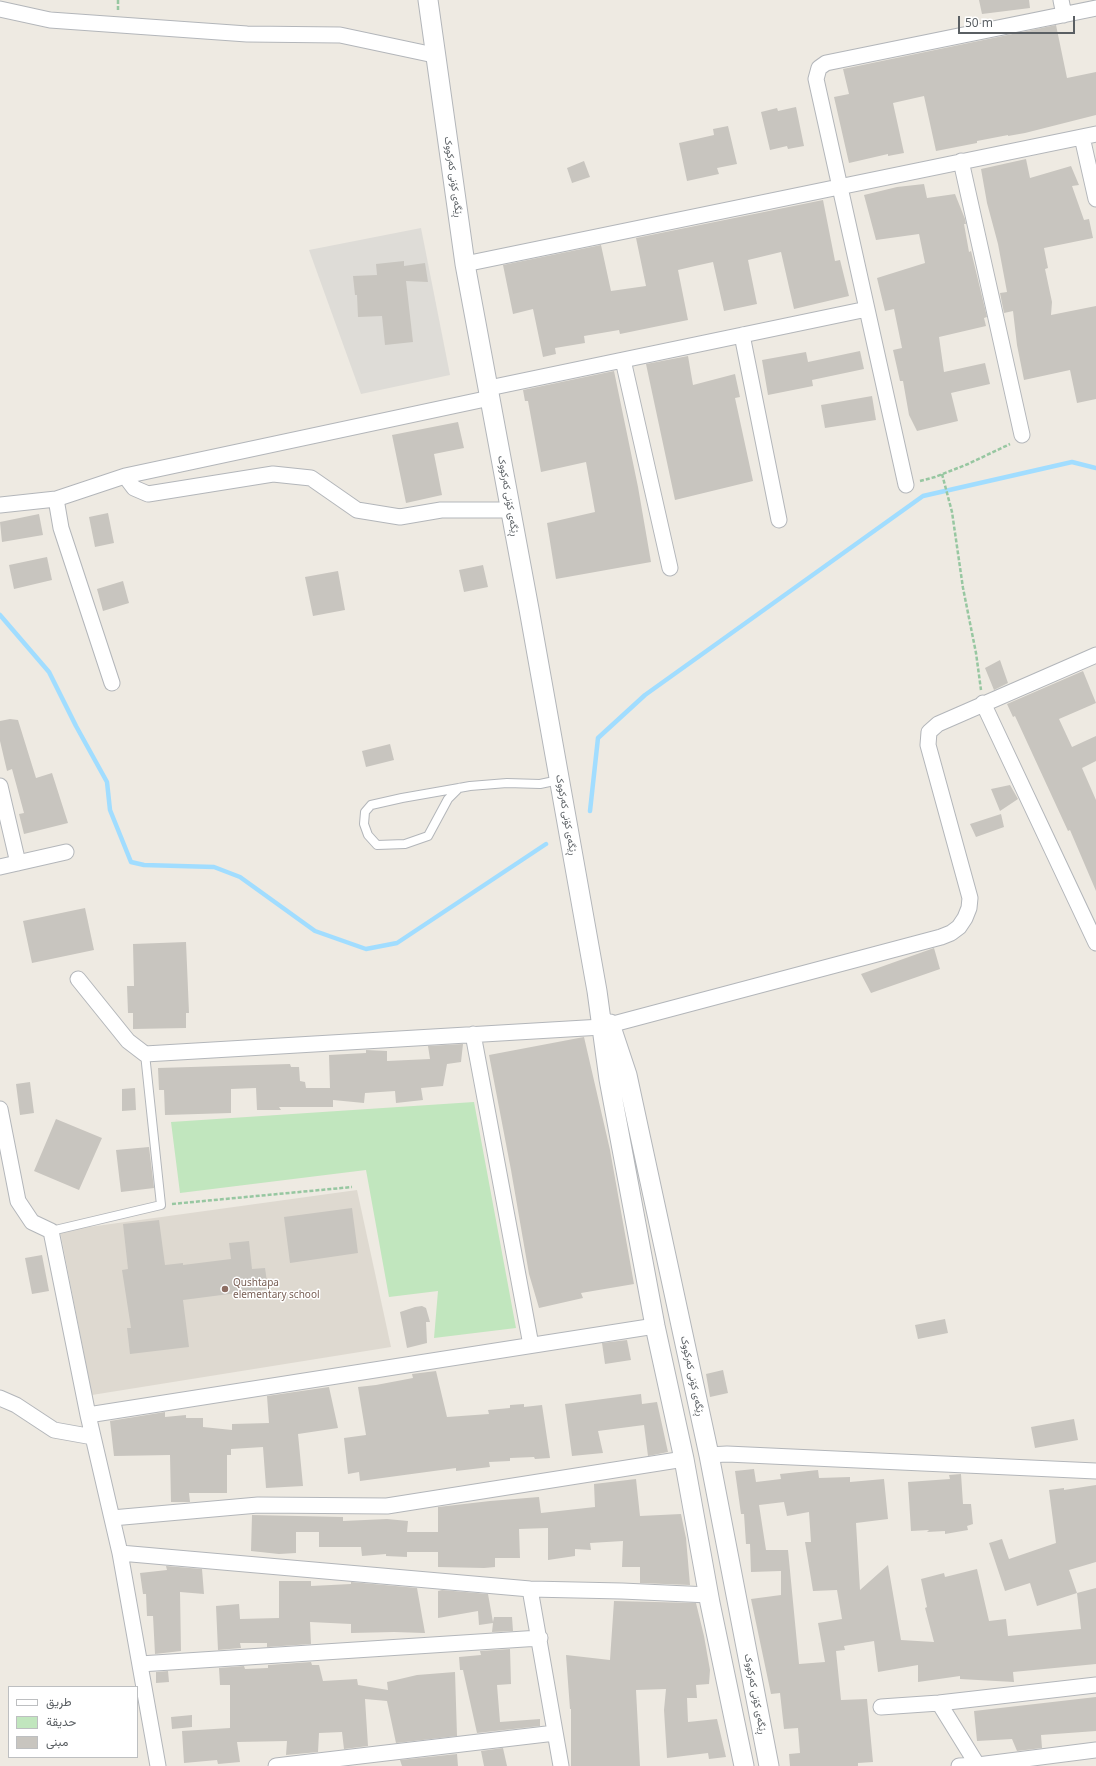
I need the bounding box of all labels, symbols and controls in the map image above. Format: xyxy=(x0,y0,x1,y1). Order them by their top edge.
scale bar xyxy=(960,8,1077,34)
text: 50 m xyxy=(965,14,993,31)
street label: ڕێگەی کۆنی کەرکووک xyxy=(441,136,465,218)
street label: ڕێگەی کۆنی کەرکووک xyxy=(495,455,521,537)
street label: ڕێگەی کۆنی کەرکووک xyxy=(553,774,579,856)
place label: Qushtapa elementary school xyxy=(233,1277,320,1300)
marker: Qushtapa elementary school xyxy=(220,1284,230,1294)
street label: ڕێگەی کۆنی کەرکووک xyxy=(678,1335,706,1417)
street label: ڕێگەی کۆنی کەرکووک xyxy=(741,1653,769,1735)
legend xyxy=(8,1686,138,1758)
text: طريق xyxy=(46,1693,71,1710)
text: حديقة xyxy=(46,1713,76,1730)
text: مبنى xyxy=(46,1733,68,1750)

